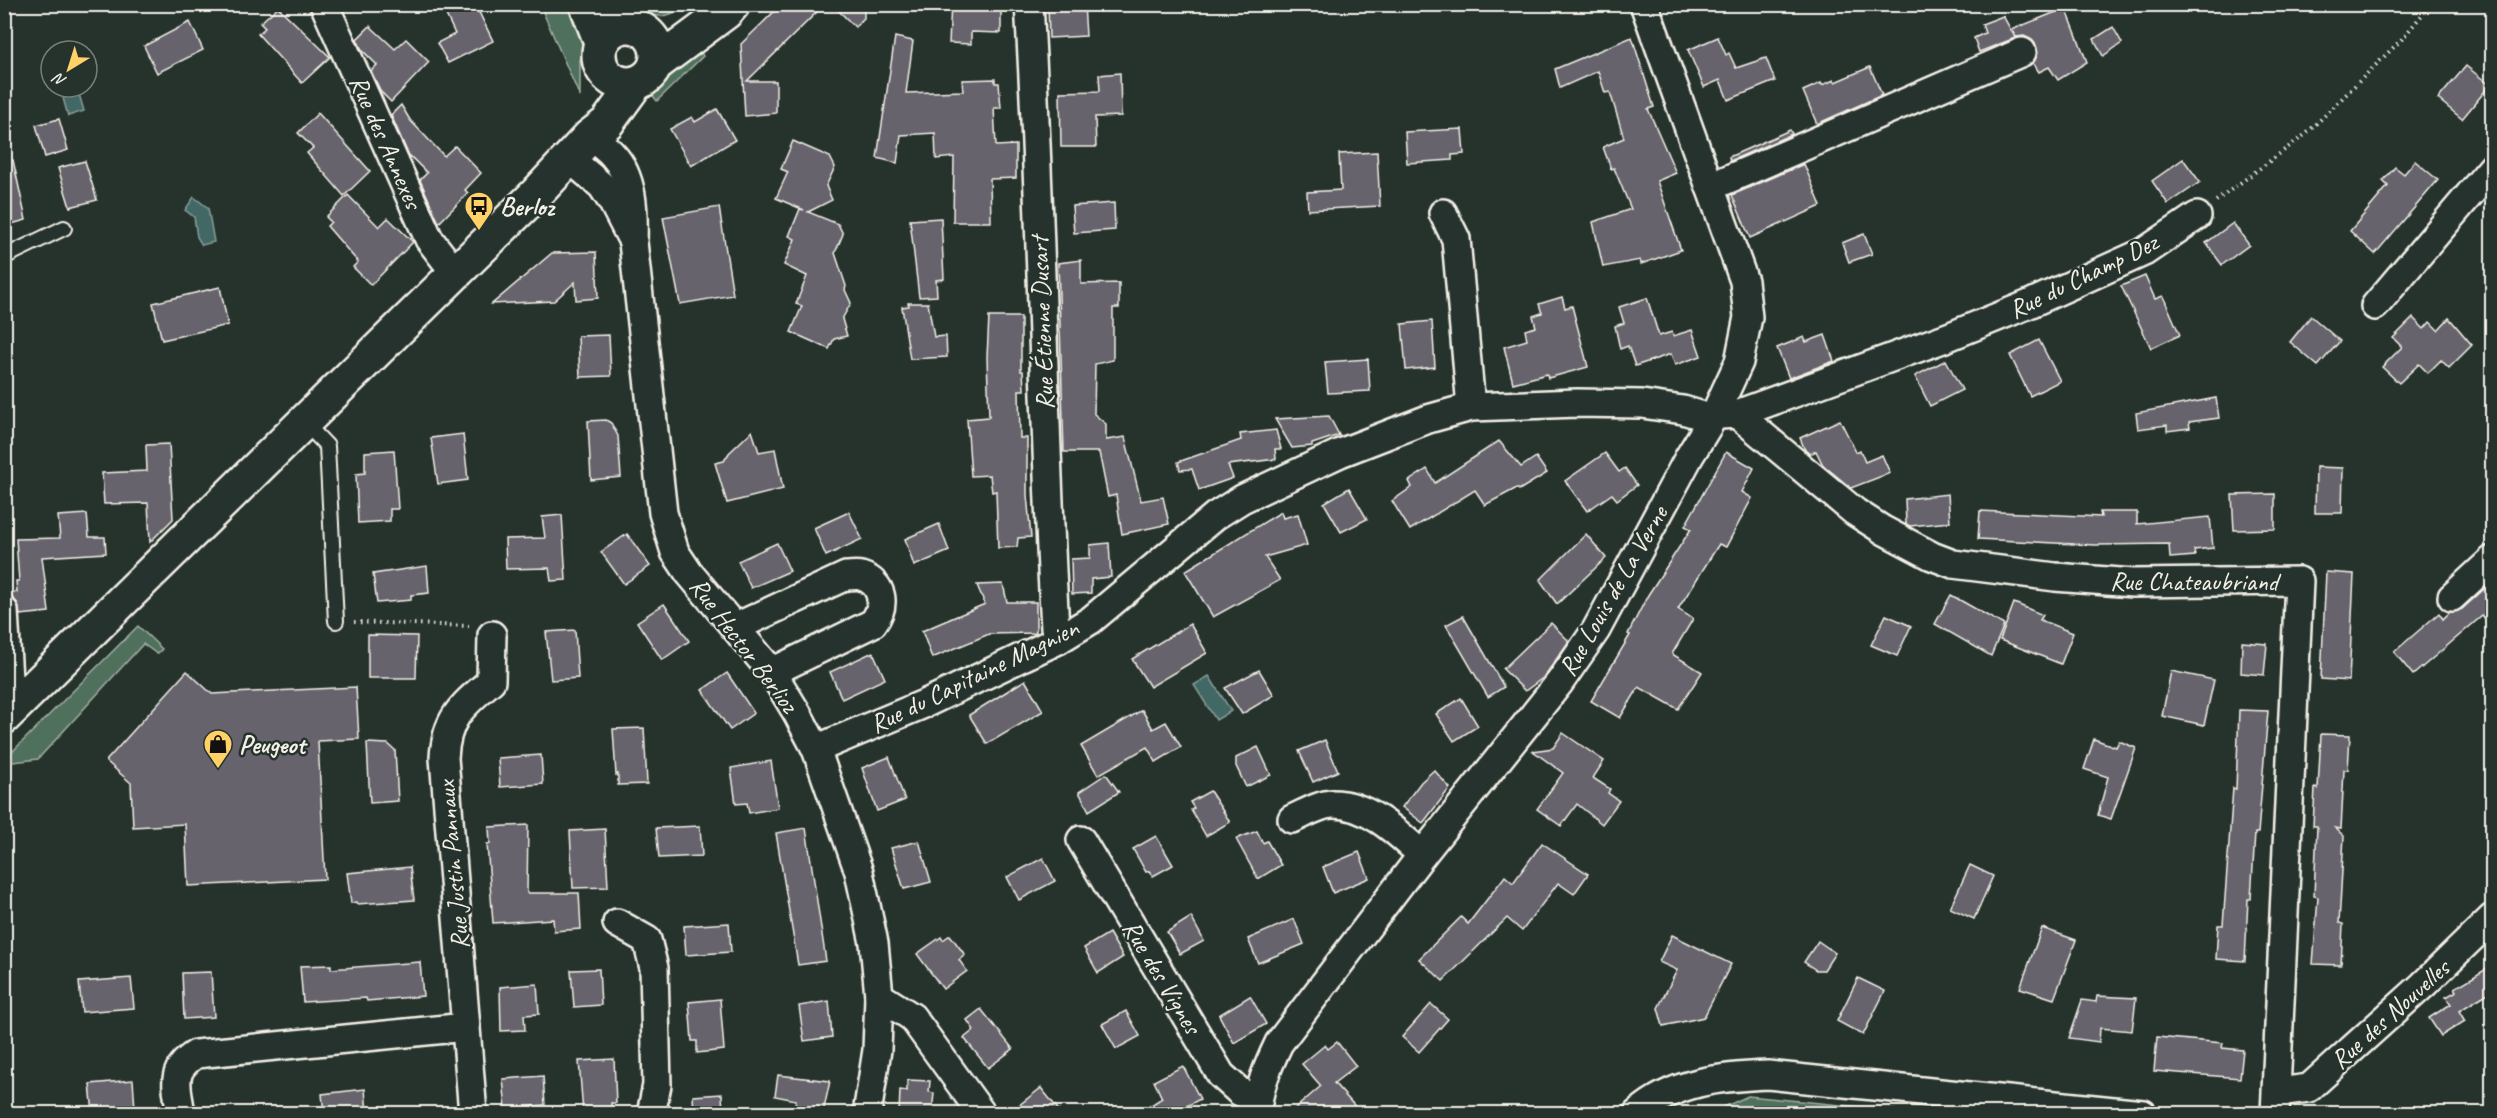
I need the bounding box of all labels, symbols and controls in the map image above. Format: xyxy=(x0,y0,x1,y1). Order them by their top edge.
north arrow xyxy=(39,39,99,99)
text: N xyxy=(48,67,70,91)
street label: Rue des Annexes xyxy=(342,70,431,216)
bus stop icon: Berloz xyxy=(463,190,495,232)
place label: Berloz xyxy=(500,190,556,223)
street label: Rue du Champ Dez xyxy=(2003,225,2165,326)
street label: Rue Étienne Dusart xyxy=(1022,232,1062,410)
street label: Rue Louis de La Verne xyxy=(1551,499,1676,682)
street label: Rue Chateaubriand xyxy=(2110,565,2282,598)
street label: Rue Hector Berlioz xyxy=(682,571,807,721)
street label: Rue du Capitaine Magnien xyxy=(864,611,1085,741)
shop icon: Peugeot xyxy=(202,728,234,770)
place label: Peugeot xyxy=(239,728,309,761)
street label: Rue Justin Pannaux xyxy=(429,777,477,951)
street label: Rue des Vignes xyxy=(1115,914,1210,1042)
street label: Rue des Nouvelles xyxy=(2324,950,2458,1076)

